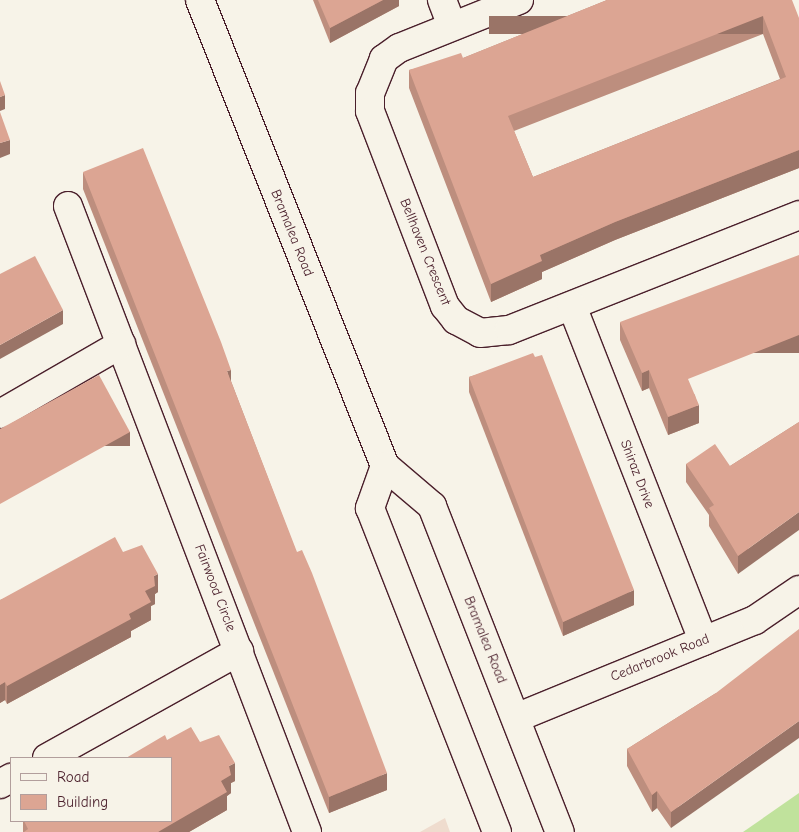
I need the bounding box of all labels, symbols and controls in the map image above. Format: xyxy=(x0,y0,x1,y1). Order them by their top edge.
street label: Bramalea Road xyxy=(267,187,317,279)
street label: Bellhaven Crescent xyxy=(396,196,454,308)
street label: Shiraz Drive xyxy=(616,437,658,511)
street label: Fairwood Circle xyxy=(191,542,239,634)
street label: Bramalea Road xyxy=(460,594,510,686)
street label: Cedarbrook Road xyxy=(608,631,712,685)
legend xyxy=(10,757,172,822)
text: Road xyxy=(57,768,89,786)
text: Building xyxy=(57,793,108,811)

